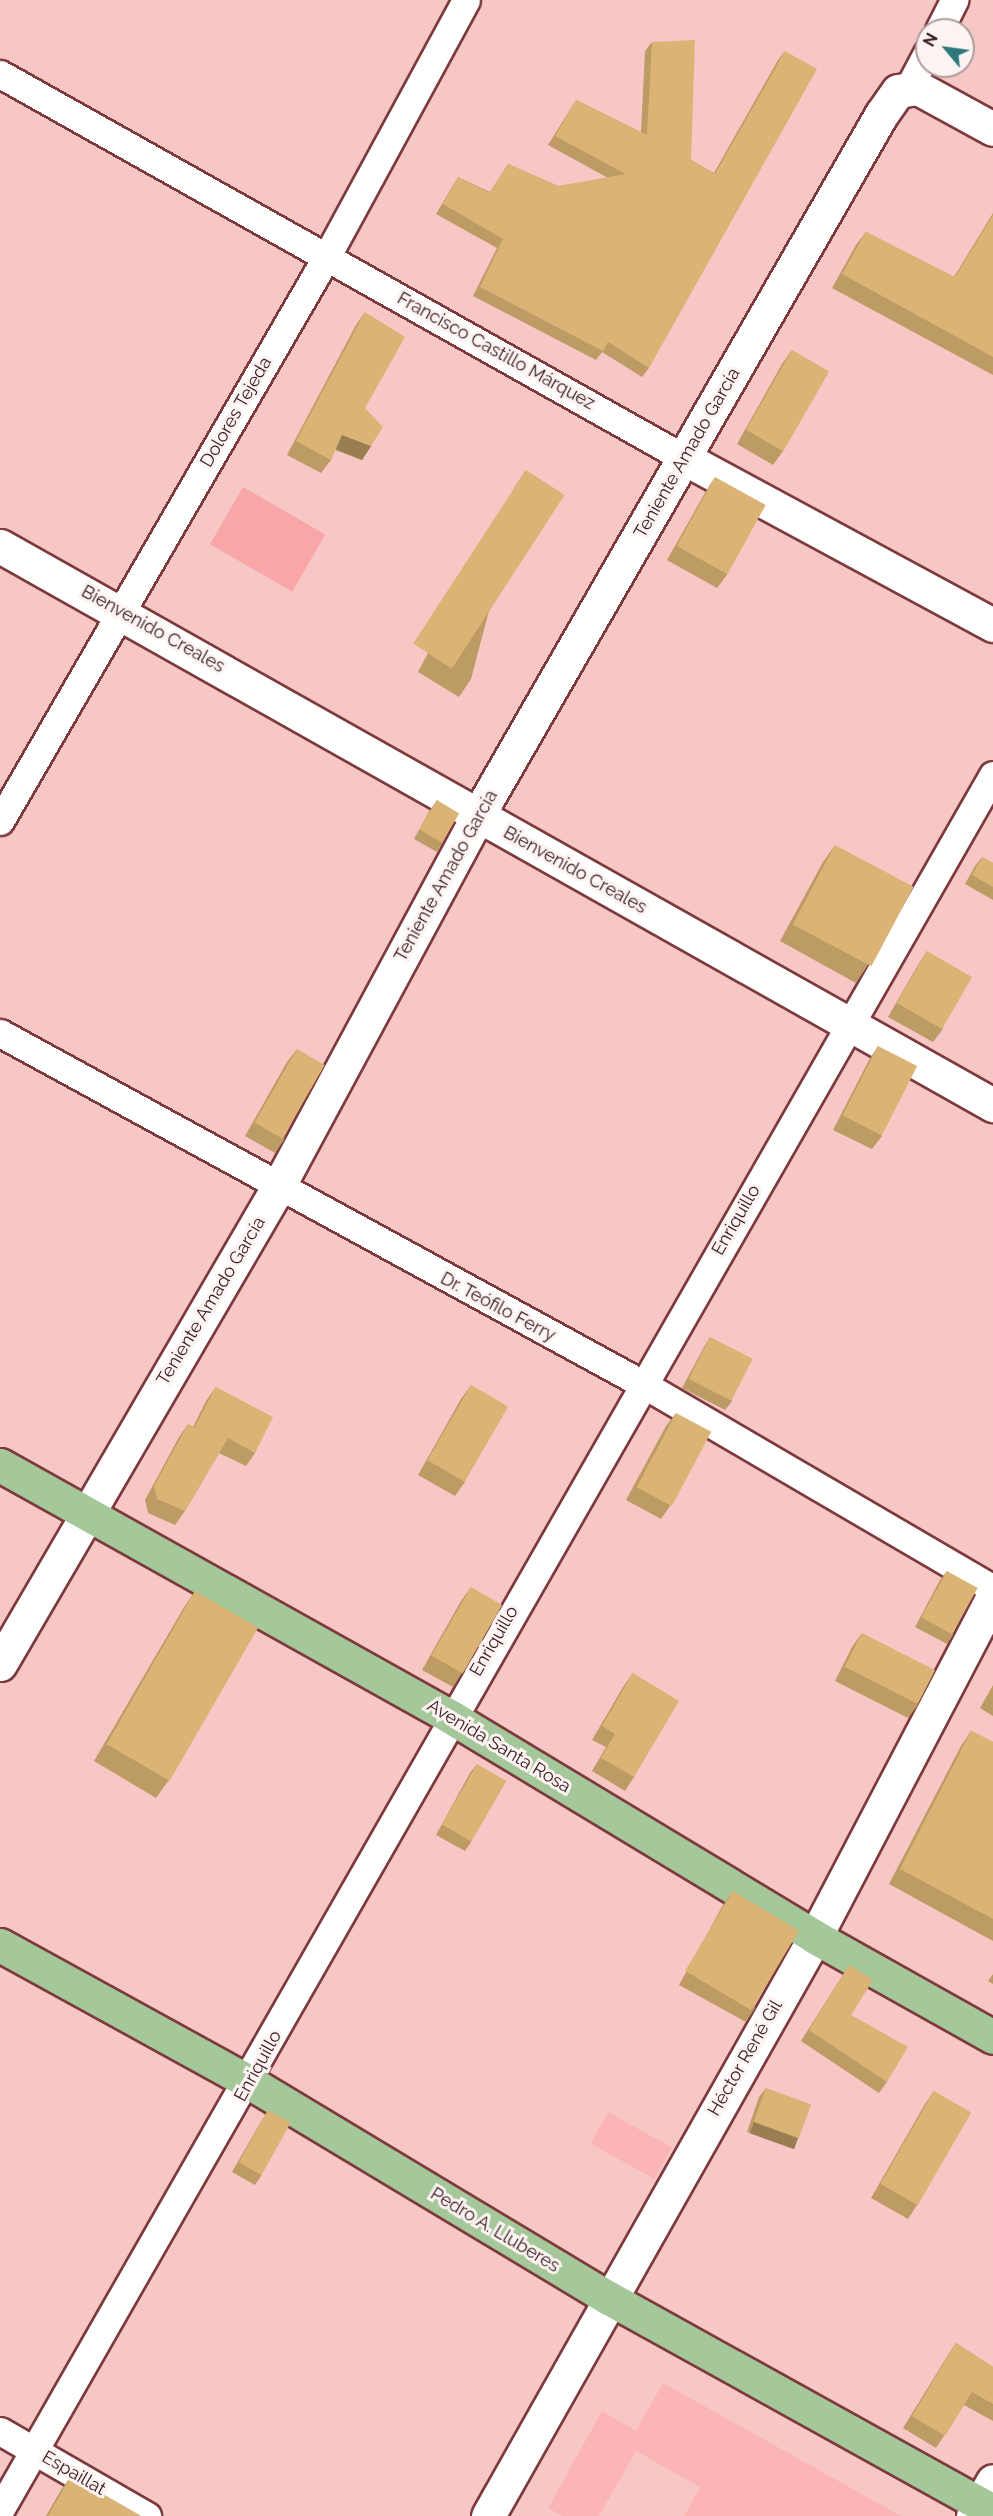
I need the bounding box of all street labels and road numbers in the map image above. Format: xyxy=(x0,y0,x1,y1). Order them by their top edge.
street label: Francisco Castillo Márquez xyxy=(393,288,599,414)
street label: Dolores Tejeda xyxy=(196,353,276,471)
street label: Teniente Amado García xyxy=(629,364,745,542)
street label: Bienvenido Creales xyxy=(78,581,228,677)
street label: Teniente Amado García xyxy=(390,786,502,966)
street label: Bienvenido Creales xyxy=(500,822,650,918)
street label: Enriquillo xyxy=(707,1181,765,1259)
street label: Teniente Amado García xyxy=(152,1213,270,1389)
street label: Dr. Teófilo Ferry xyxy=(437,1267,559,1347)
street label: Enriquillo xyxy=(465,1602,523,1680)
street label: Avenida Santa Rosa xyxy=(423,1695,575,1797)
street label: Héctor René Gil xyxy=(703,1996,787,2120)
street label: Enriquillo xyxy=(230,2027,286,2105)
street label: Pedro A. Lluberes xyxy=(426,2183,564,2277)
street label: Espaillat xyxy=(38,2446,110,2500)

